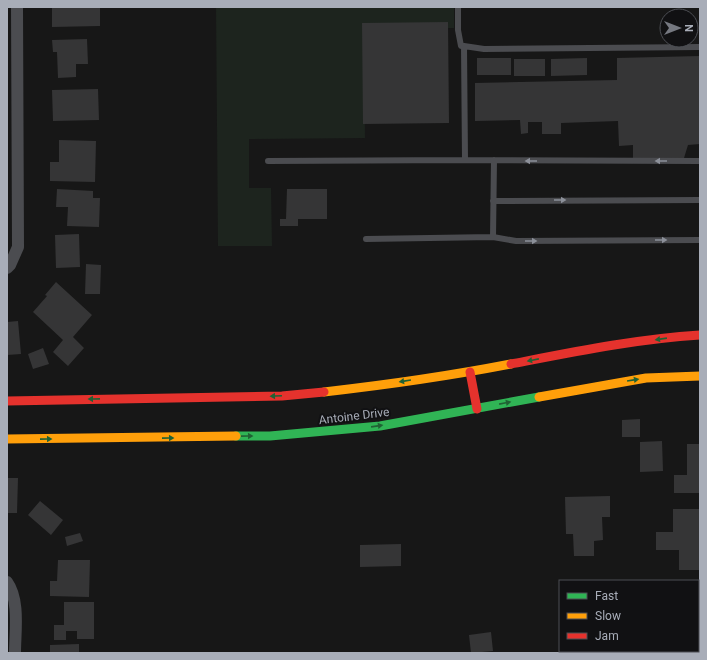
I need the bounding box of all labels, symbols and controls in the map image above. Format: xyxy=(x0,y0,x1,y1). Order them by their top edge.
north arrow xyxy=(659,8,699,48)
text: N xyxy=(682,24,695,32)
one-way arrow xyxy=(524,158,537,164)
one-way arrow xyxy=(654,158,667,164)
one-way arrow xyxy=(554,197,567,203)
one-way arrow xyxy=(655,237,668,243)
one-way arrow xyxy=(525,238,538,244)
one-way arrow xyxy=(655,336,667,342)
one-way arrow xyxy=(527,357,539,363)
one-way arrow xyxy=(627,377,639,383)
one-way arrow xyxy=(399,378,411,384)
one-way arrow xyxy=(269,393,282,399)
one-way arrow xyxy=(88,396,100,403)
one-way arrow xyxy=(499,400,511,406)
street label: Antoine Drive xyxy=(318,405,390,427)
one-way arrow xyxy=(371,423,383,429)
one-way arrow xyxy=(241,433,254,439)
one-way arrow xyxy=(162,435,175,441)
one-way arrow xyxy=(40,436,53,442)
legend xyxy=(559,580,699,652)
text: Fast xyxy=(595,589,618,603)
text: Slow xyxy=(595,609,621,623)
text: Jam xyxy=(595,629,619,643)

